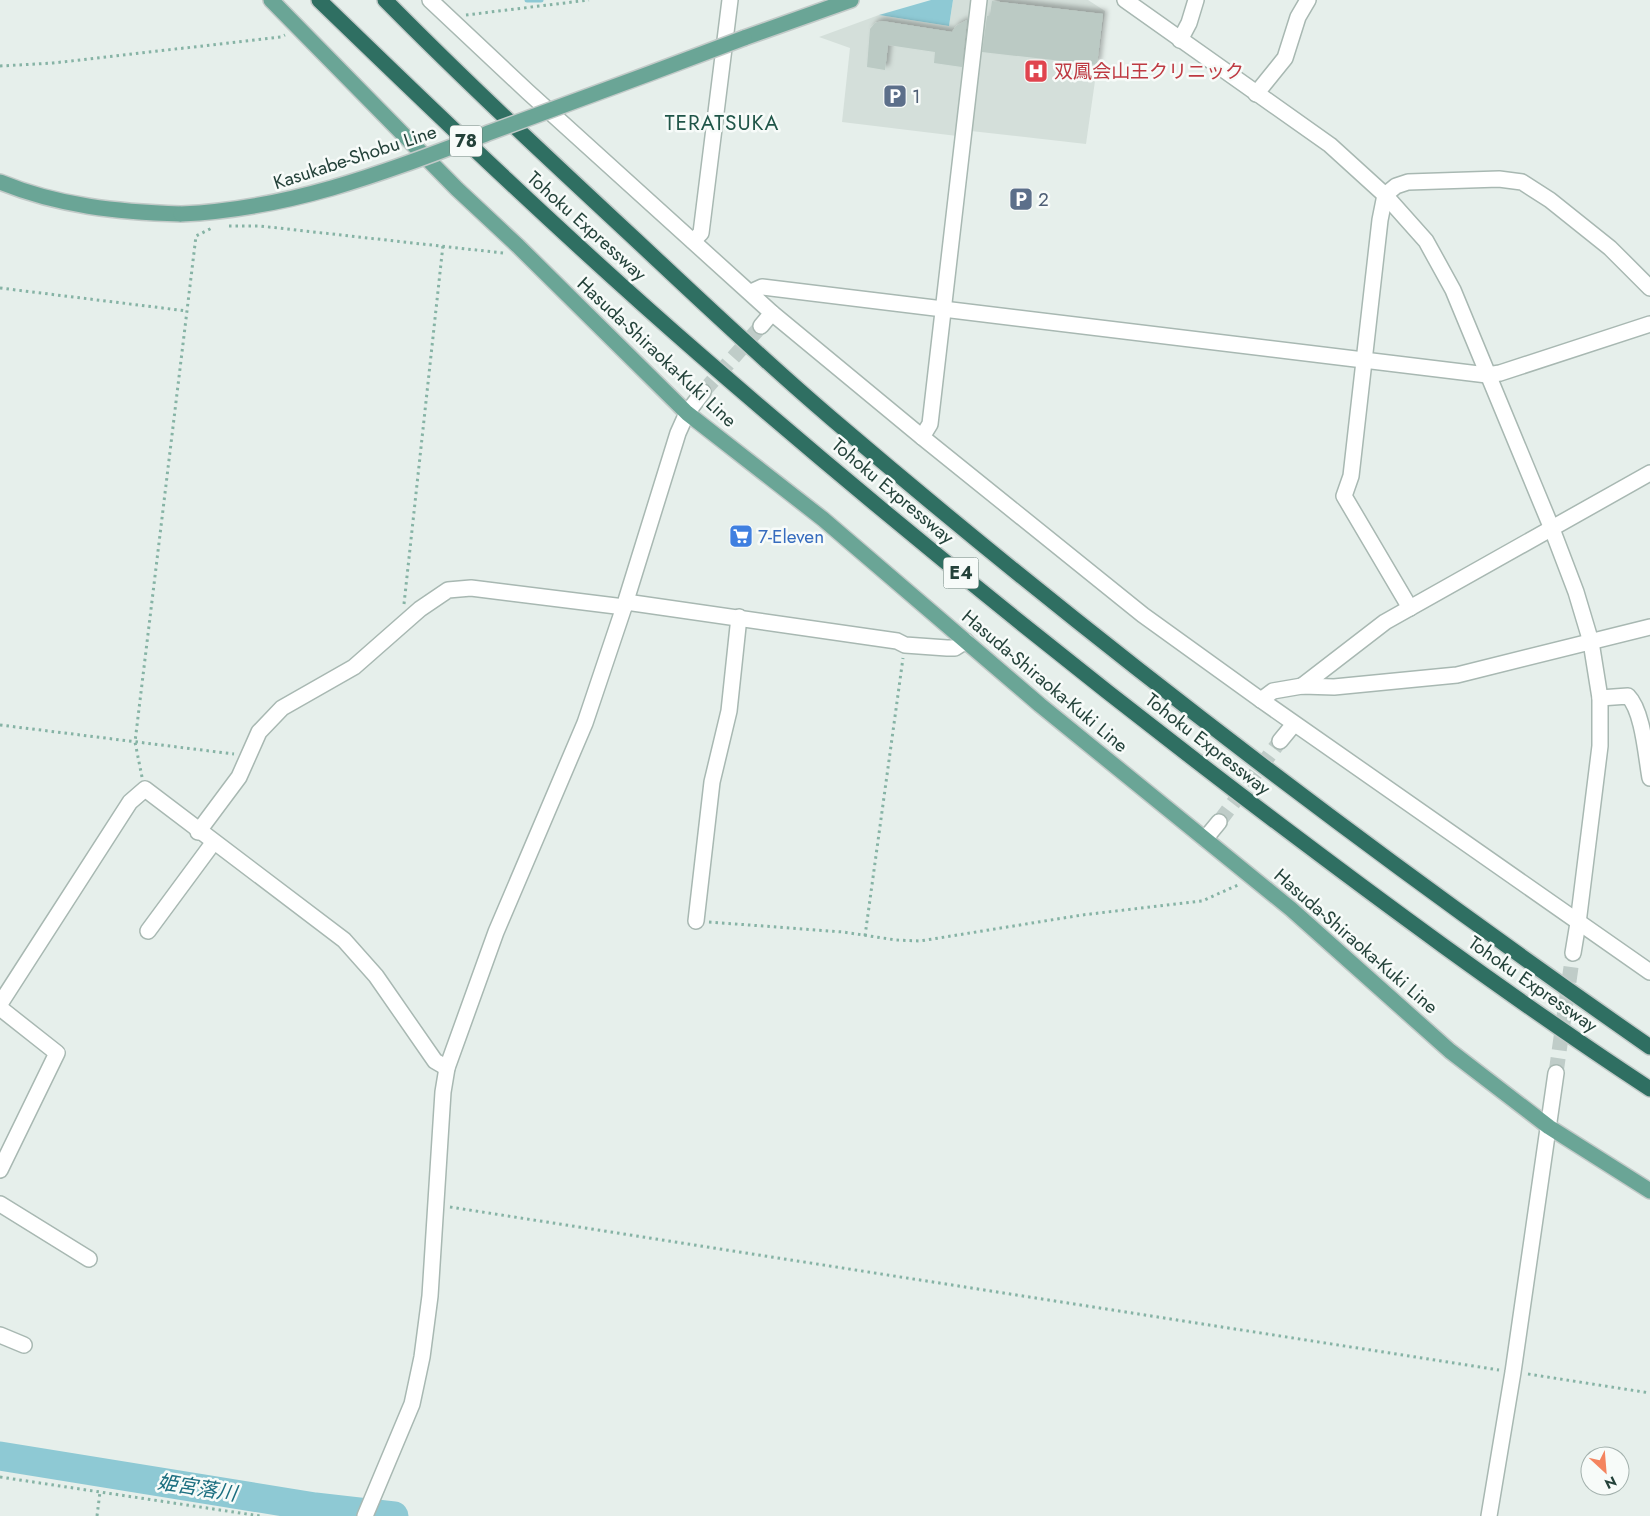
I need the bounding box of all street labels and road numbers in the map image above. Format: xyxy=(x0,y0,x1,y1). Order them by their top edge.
street label: Kasukabe-Shobu Line xyxy=(270,118,440,196)
road number: 78 xyxy=(450,125,482,156)
street label: Tohoku Expressway xyxy=(521,165,653,287)
street label: Hasuda-Shiraoka-Kuki Line xyxy=(571,271,743,433)
street label: Tohoku Expressway xyxy=(826,432,961,551)
road number: E4 xyxy=(944,558,978,588)
street label: Hasuda-Shiraoka-Kuki Line xyxy=(956,603,1134,759)
street label: Tohoku Expressway xyxy=(1140,686,1277,802)
street label: Hasuda-Shiraoka-Kuki Line xyxy=(1268,862,1444,1020)
street label: Tohoku Expressway xyxy=(1463,929,1604,1039)

